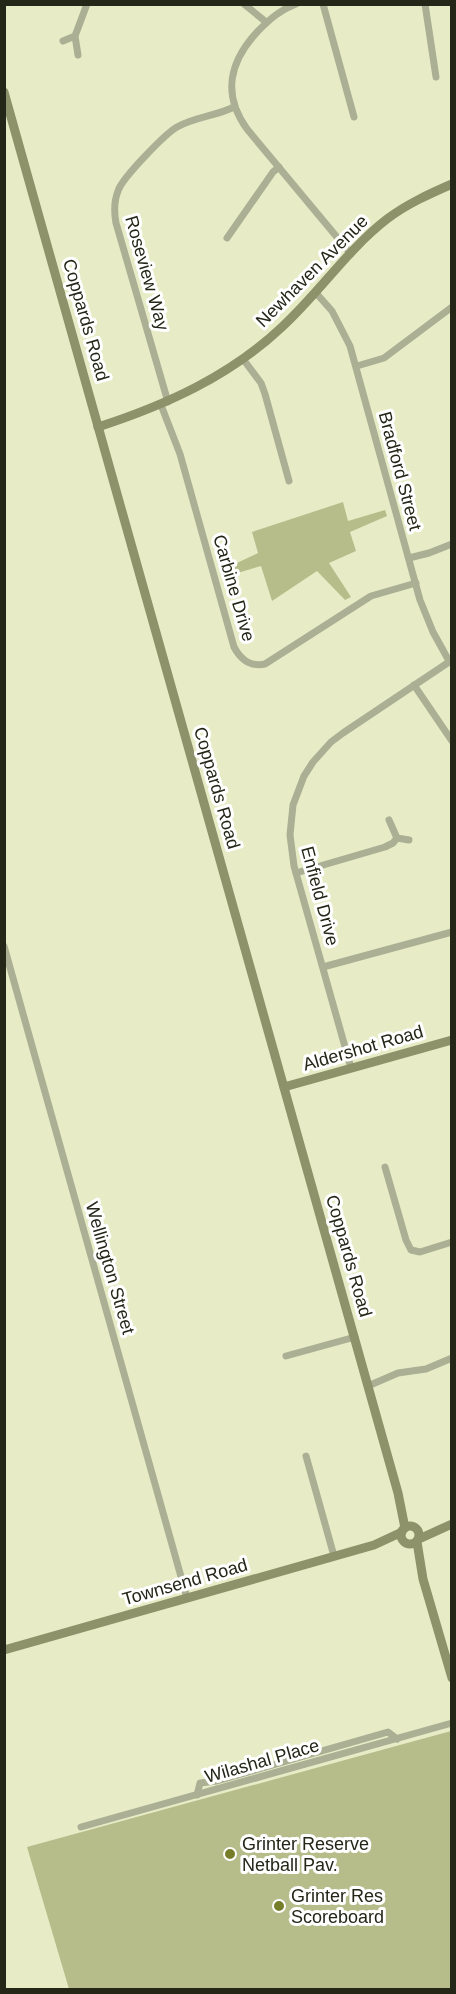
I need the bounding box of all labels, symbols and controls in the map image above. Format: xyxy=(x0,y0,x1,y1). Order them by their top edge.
street label: Newhaven Avenue xyxy=(252,211,372,331)
street label: Roseview Way xyxy=(121,213,173,333)
street label: Coppards Road xyxy=(59,257,113,383)
street label: Bradford Street xyxy=(375,409,425,533)
street label: Carbine Drive xyxy=(209,532,259,644)
street label: Coppards Road xyxy=(190,725,244,851)
street label: Enfield Drive xyxy=(297,844,343,948)
street label: Aldershot Road xyxy=(301,1021,425,1075)
street label: Coppards Road xyxy=(322,1193,376,1319)
street label: Wellington Street xyxy=(82,1200,138,1336)
street label: Townsend Road xyxy=(120,1555,250,1609)
street label: Wilashal Place xyxy=(203,1735,321,1787)
place label: Grinter Reserve Netball Pav. xyxy=(242,1834,369,1875)
marker: Grinter Reserve Netball Pav. xyxy=(223,1847,237,1861)
place label: Grinter Res Scoreboard xyxy=(291,1886,384,1927)
marker: Grinter Res Scoreboard xyxy=(272,1899,286,1913)

